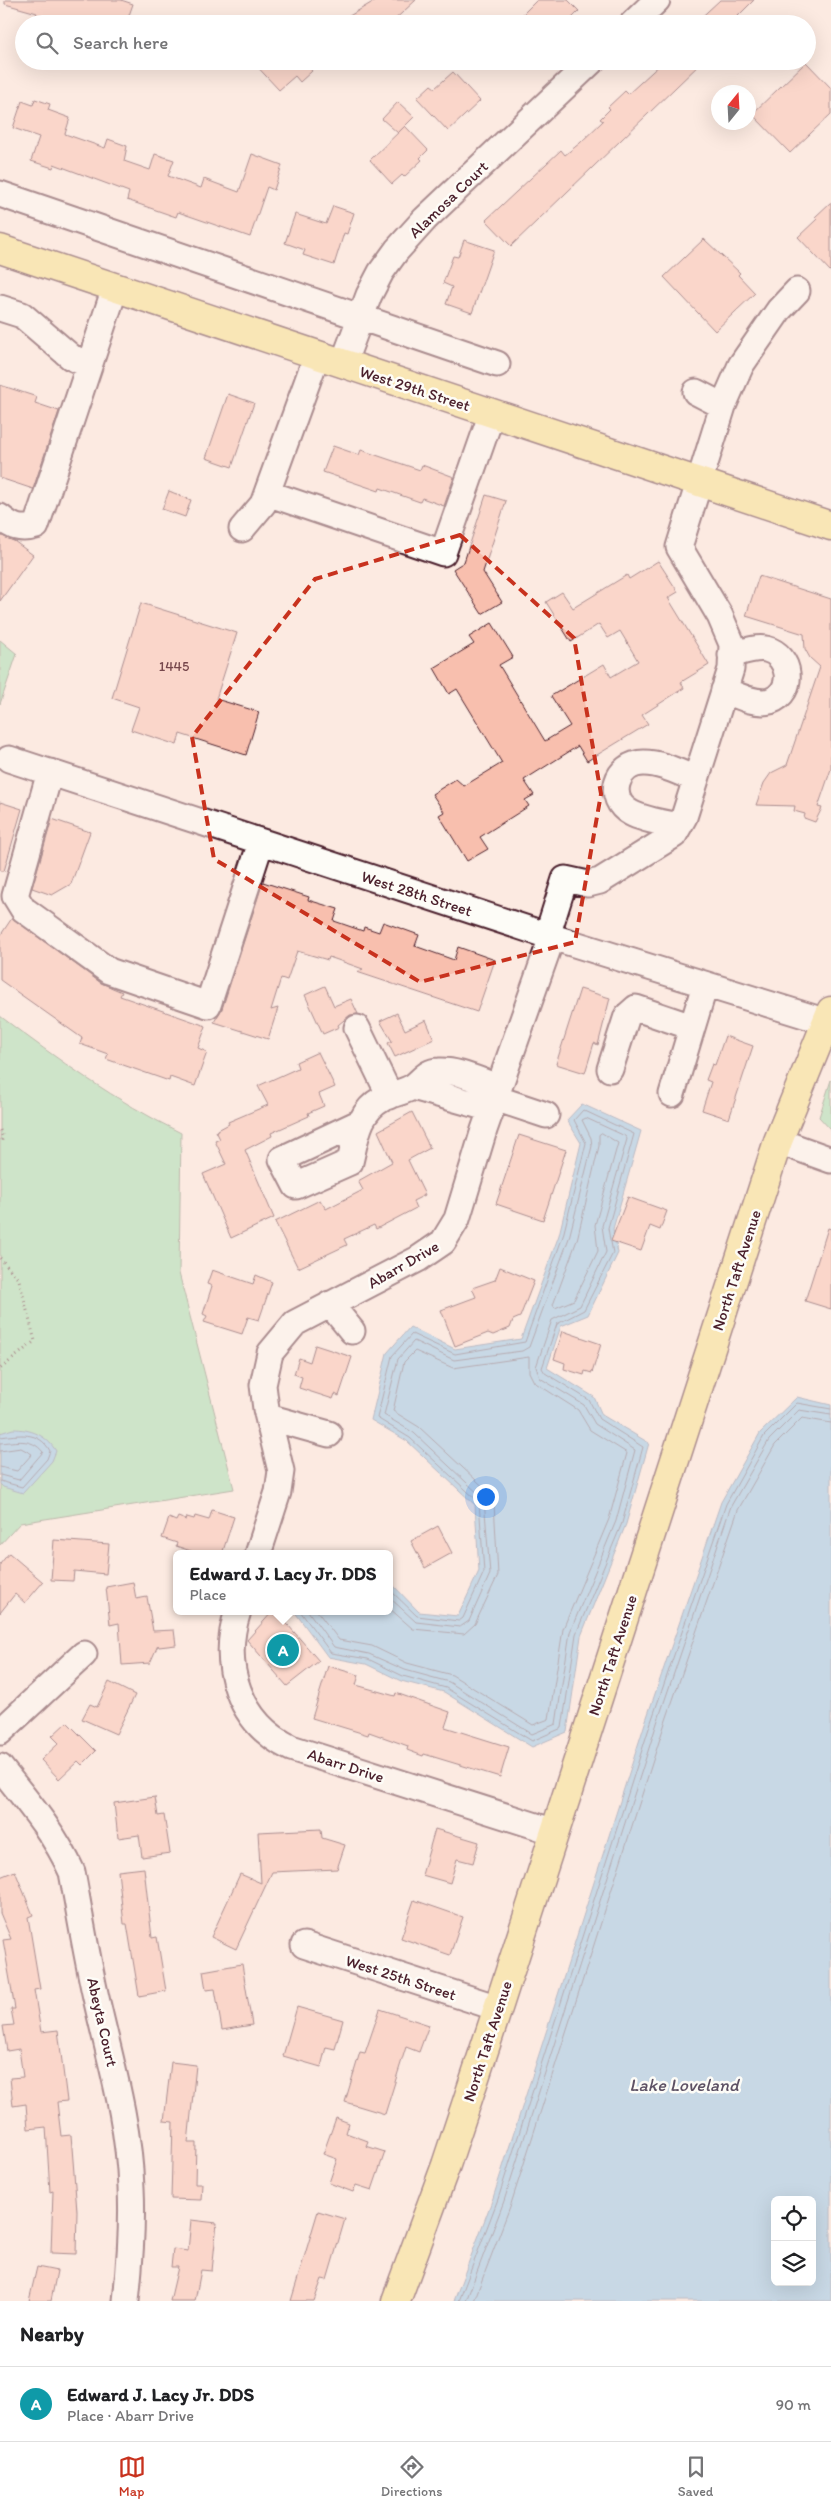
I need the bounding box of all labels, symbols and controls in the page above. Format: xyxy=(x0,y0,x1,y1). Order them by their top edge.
search box xyxy=(15,15,816,70)
icon: search xyxy=(33,29,61,57)
text: Search here xyxy=(73,31,168,54)
north arrow xyxy=(711,85,756,130)
street label: Alamosa Court xyxy=(405,157,492,242)
street label: West 29th Street xyxy=(357,362,472,415)
house number: 1445 xyxy=(159,658,189,675)
street label: West 28th Street xyxy=(359,867,475,920)
street label: North Taft Avenue xyxy=(708,1207,765,1333)
street label: Abarr Drive xyxy=(364,1236,442,1292)
your location xyxy=(473,1484,499,1510)
popup xyxy=(173,1550,393,1615)
text: Edward J. Lacy Jr. DDS xyxy=(189,1562,377,1585)
text: Place xyxy=(189,1585,226,1604)
street label: North Taft Avenue xyxy=(584,1592,641,1718)
pin: A xyxy=(267,1631,299,1669)
street label: Abarr Drive xyxy=(305,1744,387,1787)
street label: West 25th Street xyxy=(343,1951,459,2004)
street label: Abeyta Court xyxy=(83,1976,122,2068)
street label: North Taft Avenue xyxy=(459,1978,516,2104)
water label: Lake Loveland xyxy=(629,2074,741,2096)
map controls xyxy=(771,2196,816,2286)
button: locate xyxy=(771,2196,816,2241)
button: layers xyxy=(771,2241,816,2286)
text: Nearby xyxy=(20,2321,84,2346)
text: Edward J. Lacy Jr. DDS xyxy=(67,2383,254,2406)
text: A xyxy=(31,2395,41,2414)
text: 90 m xyxy=(776,2395,811,2414)
text: Place · Abarr Drive xyxy=(67,2406,194,2425)
tab: Map xyxy=(118,2453,146,2500)
tab: Directions xyxy=(381,2453,442,2500)
tab: Saved xyxy=(678,2453,713,2500)

